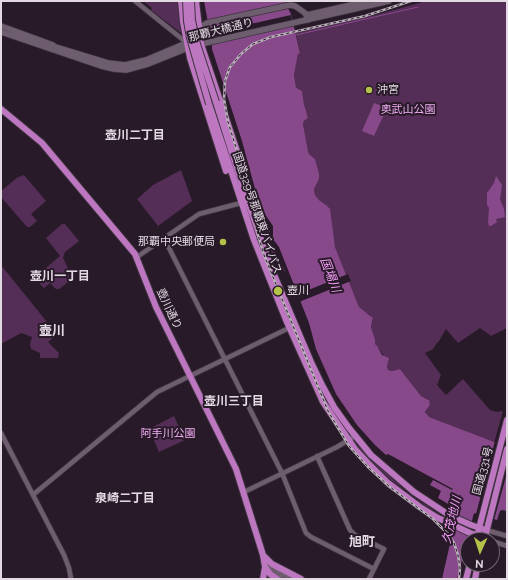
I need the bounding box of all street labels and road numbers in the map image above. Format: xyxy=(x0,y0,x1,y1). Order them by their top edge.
street label: 那覇大橋通り xyxy=(187,16,255,44)
street label: 国道329号那覇東バイパス xyxy=(230,150,284,276)
street label: 壺川通り xyxy=(154,286,184,332)
street label: 国道331号 xyxy=(470,445,496,497)

